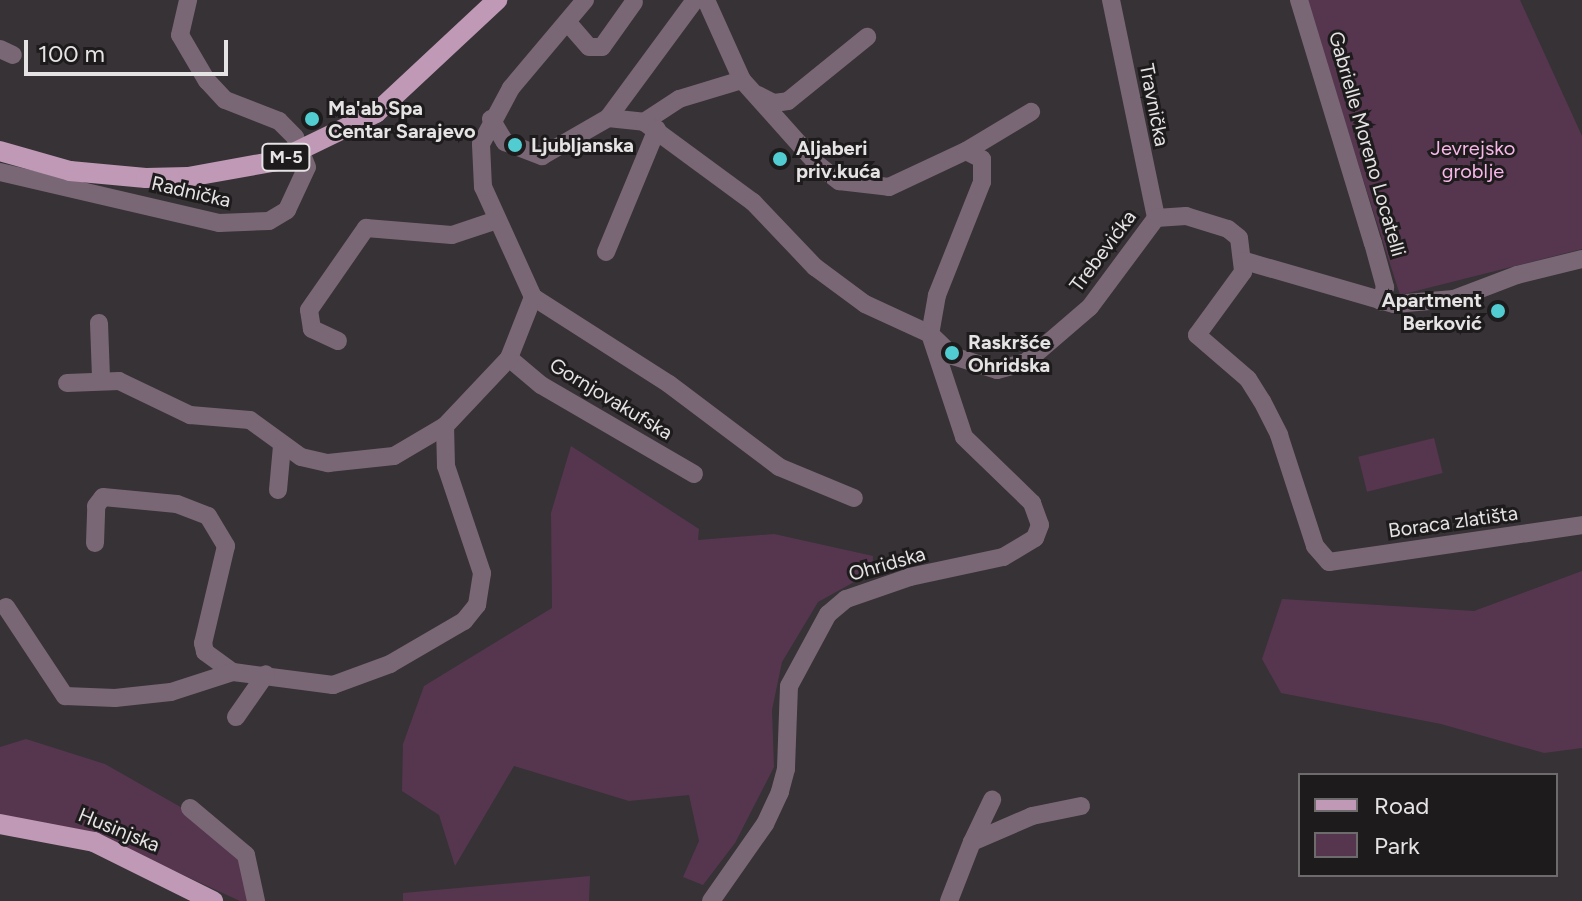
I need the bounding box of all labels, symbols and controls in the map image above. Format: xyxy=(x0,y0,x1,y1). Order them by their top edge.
scale bar xyxy=(28,24,232,74)
street label: Gabrielle Moreno Locatelli xyxy=(1323,29,1411,259)
text: 100 m xyxy=(38,39,105,68)
street label: Travnička xyxy=(1134,62,1174,148)
place label: Ma'ab Spa Centar Sarajevo xyxy=(328,96,476,143)
marker: Ma'ab Spa Centar Sarajevo xyxy=(303,110,321,128)
place label: Ljubljanska xyxy=(531,133,634,157)
marker: Ljubljanska xyxy=(506,136,524,154)
place label: Aljaberi priv.kuća xyxy=(796,136,881,183)
park label: Jevrejsko groblje xyxy=(1431,137,1515,184)
road number: M-5 xyxy=(260,143,312,171)
marker: Aljaberi priv.kuća xyxy=(771,150,789,168)
street label: Radnička xyxy=(149,171,233,213)
street label: Trebevićka xyxy=(1065,206,1141,296)
place label: Apartment Berković xyxy=(1382,288,1482,335)
marker: Apartment Berković xyxy=(1489,302,1507,320)
place label: Raskršće Ohridska xyxy=(968,330,1051,377)
marker: Raskršće Ohridska xyxy=(943,344,961,362)
street label: Gornjovakufska xyxy=(545,353,677,445)
street label: Boraca zlatišta xyxy=(1387,501,1519,543)
street label: Ohridska xyxy=(846,542,928,586)
legend xyxy=(1298,773,1558,877)
text: Road xyxy=(1374,791,1429,820)
street label: Husinjska xyxy=(75,803,163,857)
text: Park xyxy=(1374,831,1420,860)

